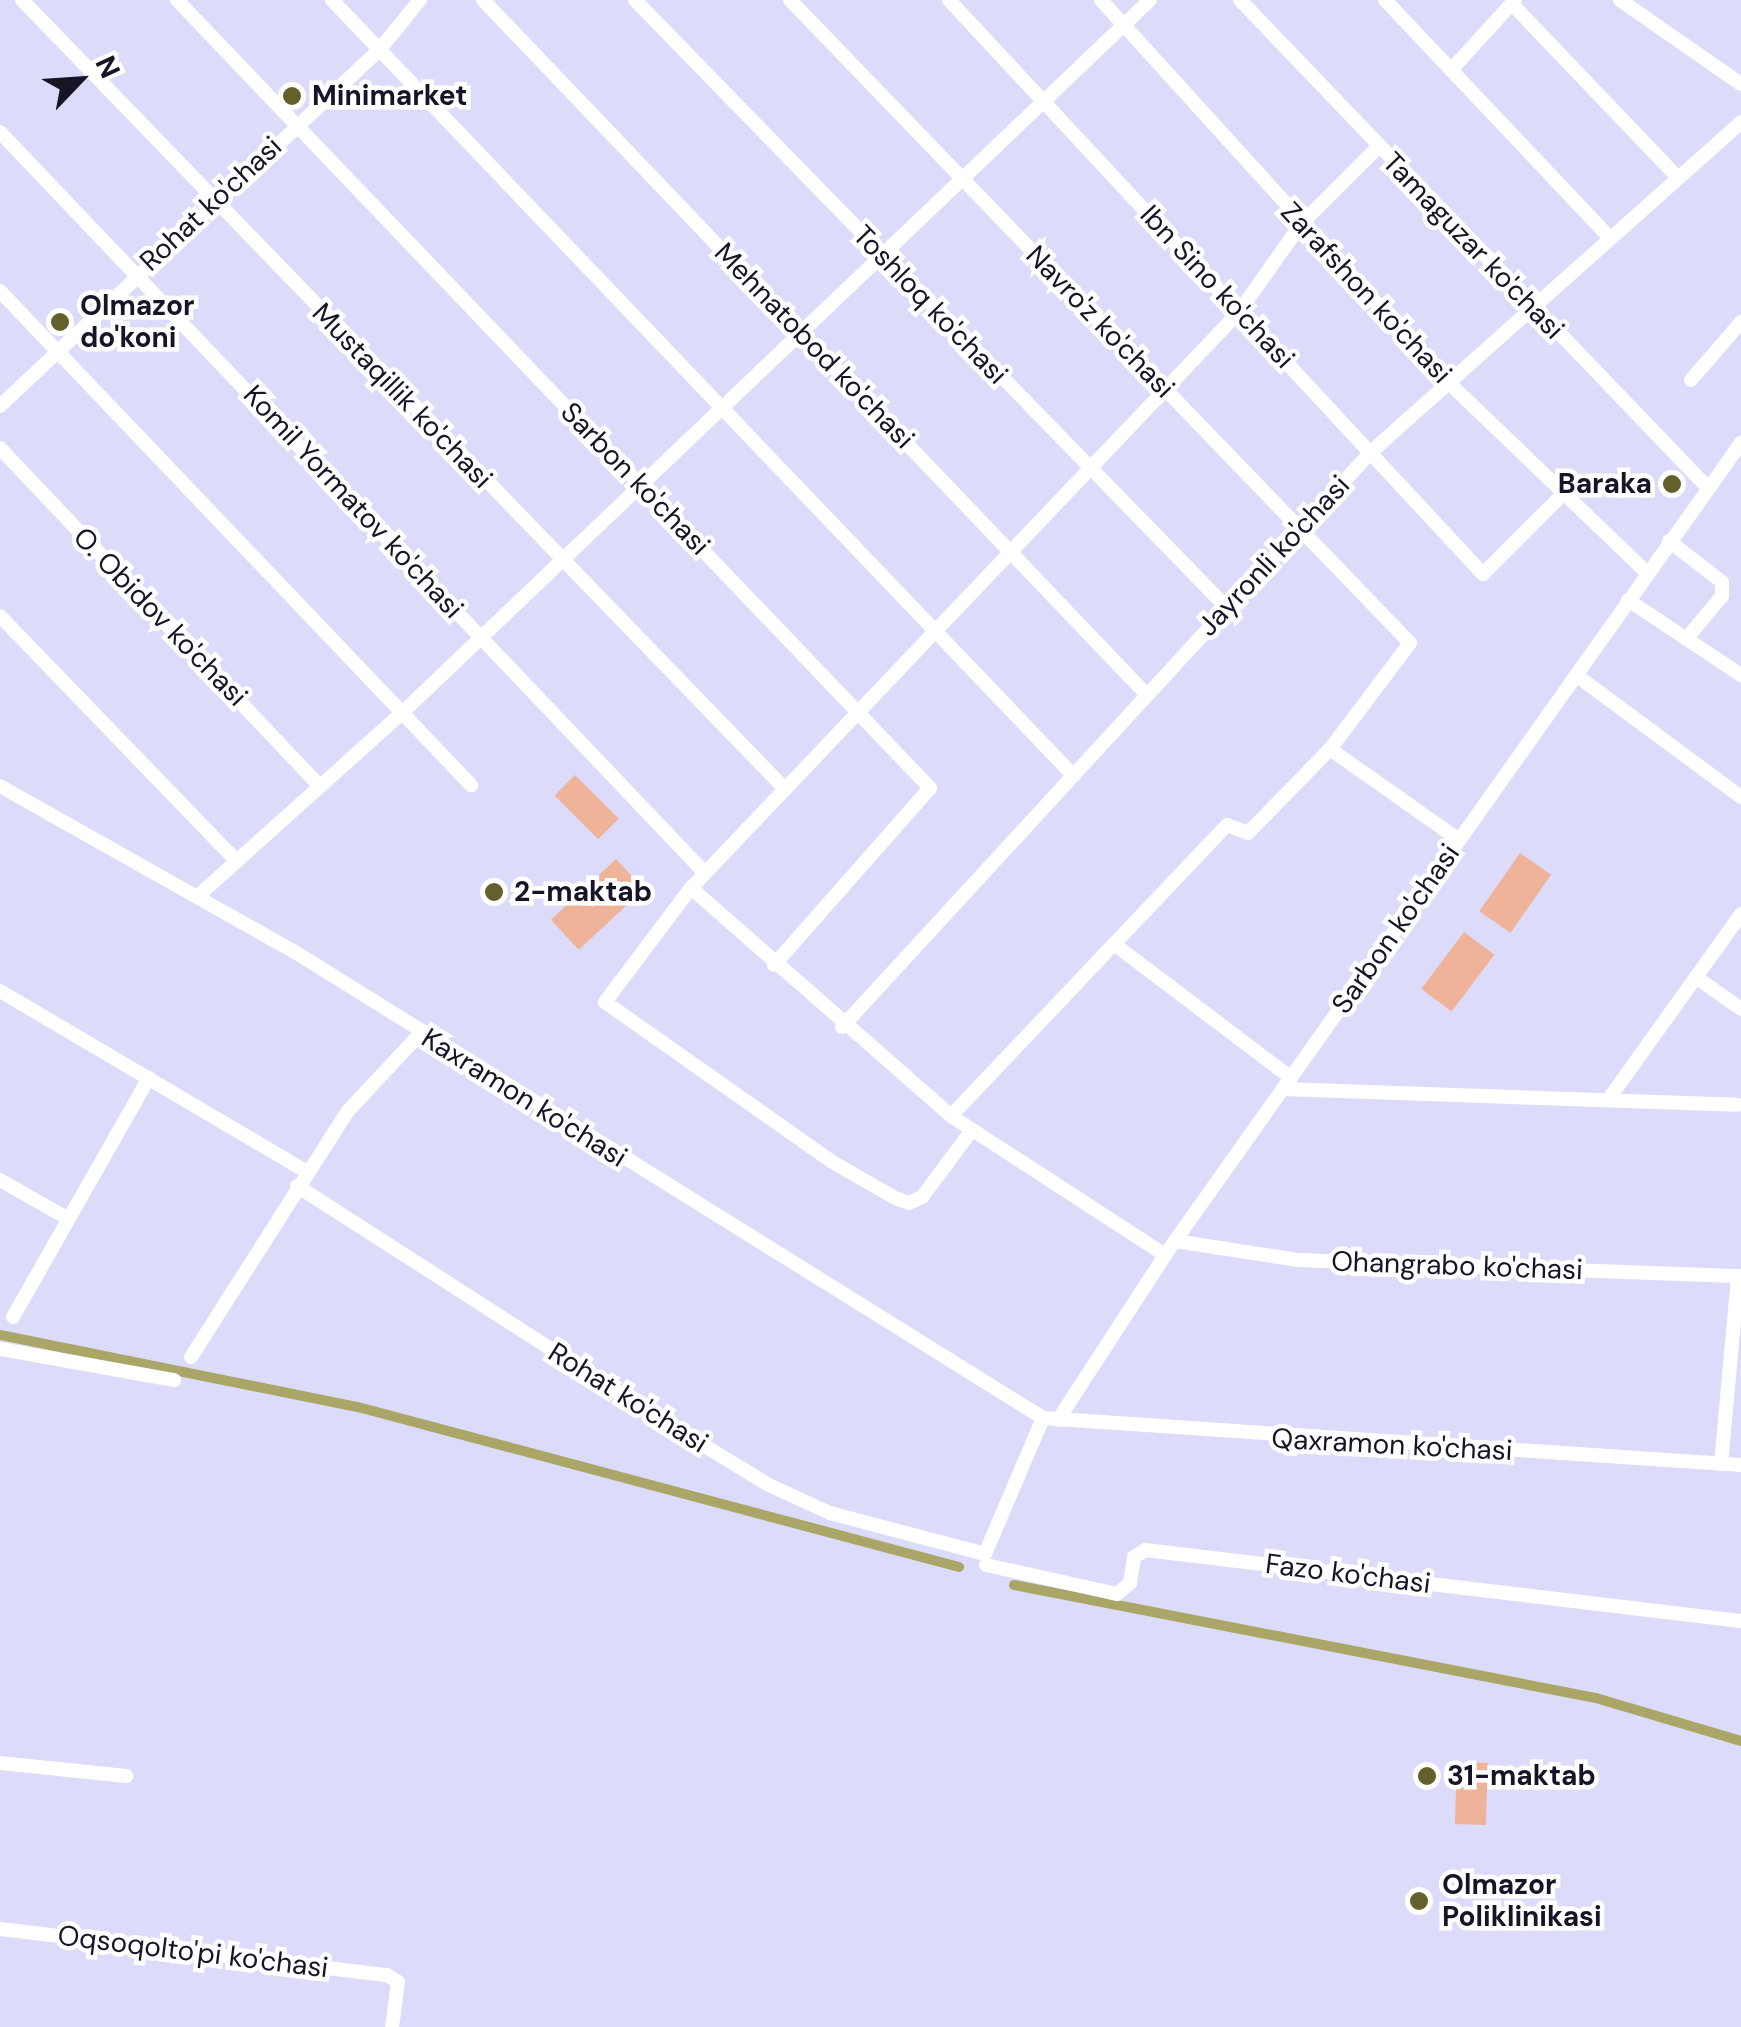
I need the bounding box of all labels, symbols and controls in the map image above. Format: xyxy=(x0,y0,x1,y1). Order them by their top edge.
north arrow xyxy=(30,30,130,130)
text: N xyxy=(87,50,129,84)
place label: Minimarket xyxy=(312,79,467,113)
marker: Minimarket xyxy=(281,85,303,107)
street label: Rohat ko'chasi xyxy=(133,130,289,278)
street label: Tamaguzar ko'chasi xyxy=(1375,146,1571,346)
street label: Zarafshon ko'chasi xyxy=(1274,196,1458,390)
street label: Ibn Sino ko'chasi xyxy=(1133,199,1301,375)
street label: Toshloq ko'chasi xyxy=(846,219,1014,391)
street label: Mehnatobod ko'chasi xyxy=(707,236,921,456)
street label: Navro'z ko'chasi xyxy=(1019,239,1181,405)
place label: Olmazor do'koni xyxy=(80,289,194,355)
street label: Mustaqillik ko'chasi xyxy=(305,297,499,495)
marker: Olmazor do'koni xyxy=(49,311,71,333)
street label: Komil Yormatov ko'chasi xyxy=(236,378,470,626)
street label: Sarbon ko'chasi xyxy=(554,396,716,562)
place label: Baraka xyxy=(1558,467,1652,501)
street label: Jayronli ko'chasi xyxy=(1191,469,1357,643)
marker: Baraka xyxy=(1661,473,1683,495)
street label: O. Obidov ko'chasi xyxy=(66,521,254,713)
street label: Sarbon ko'chasi xyxy=(1325,838,1467,1020)
place label: 2-maktab xyxy=(514,875,652,909)
marker: 2-maktab xyxy=(483,881,505,903)
street label: Kaxramon ko'chasi xyxy=(415,1021,633,1175)
street label: Ohangrabo ko'chasi xyxy=(1331,1245,1583,1287)
street label: Rohat ko'chasi xyxy=(542,1336,714,1460)
street label: Qaxramon ko'chasi xyxy=(1271,1422,1513,1468)
street label: Fazo ko'chasi xyxy=(1264,1547,1432,1601)
place label: 31-maktab xyxy=(1447,1759,1596,1793)
marker: 31-maktab xyxy=(1416,1765,1438,1787)
place label: Olmazor Poliklinikasi xyxy=(1442,1868,1602,1934)
marker: Olmazor Poliklinikasi xyxy=(1406,1888,1432,1914)
street label: Oqsoqolto'pi ko'chasi xyxy=(56,1919,330,1985)

